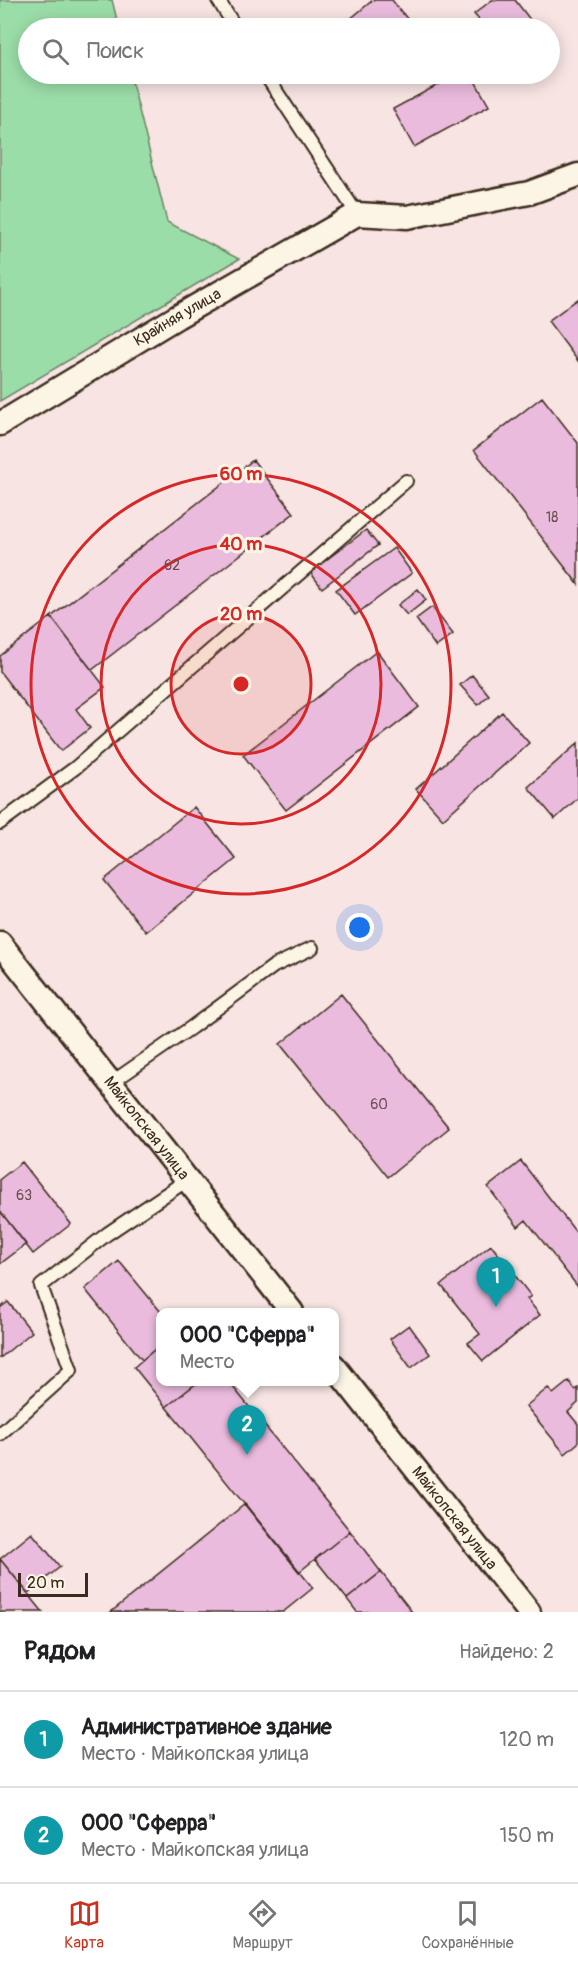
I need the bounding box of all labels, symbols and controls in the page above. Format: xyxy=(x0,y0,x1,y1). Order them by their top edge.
search box xyxy=(18,18,560,84)
icon: search xyxy=(39,35,72,68)
text: Поиск xyxy=(87,37,144,65)
street label: Крайняя улица xyxy=(130,284,225,351)
text: 60 m xyxy=(220,463,262,486)
house number: 18 xyxy=(546,509,558,526)
text: 40 m xyxy=(220,533,262,556)
house number: 62 xyxy=(164,557,180,574)
text: 20 m xyxy=(220,603,262,626)
centre of rings xyxy=(231,674,251,694)
your location xyxy=(345,913,374,942)
street label: Майкопская улица xyxy=(99,1072,194,1184)
house number: 60 xyxy=(370,1096,388,1113)
house number: 63 xyxy=(16,1187,32,1204)
pin: 1 xyxy=(476,1258,516,1307)
popup xyxy=(156,1308,339,1386)
text: ООО "Сферра" xyxy=(180,1321,315,1349)
text: Место xyxy=(180,1349,235,1374)
pin: 2 xyxy=(228,1406,266,1455)
street label: Майкопская улица xyxy=(407,1462,502,1574)
scale bar xyxy=(18,1570,88,1598)
text: 20 m xyxy=(27,1573,65,1593)
text: Рядом xyxy=(24,1635,96,1667)
text: Найдено: 2 xyxy=(459,1639,554,1664)
text: Административное здание xyxy=(81,1713,332,1741)
text: 1 xyxy=(40,1727,47,1752)
text: 120 m xyxy=(499,1727,554,1752)
text: Место · Майкопская улица xyxy=(81,1741,309,1766)
text: ООО "Сферра" xyxy=(81,1809,217,1837)
text: 2 xyxy=(38,1823,49,1848)
text: 150 m xyxy=(500,1823,554,1848)
text: Место · Майкопская улица xyxy=(81,1837,309,1862)
tab: Карта xyxy=(64,1897,104,1953)
tab: Маршрут xyxy=(233,1897,293,1953)
tab: Сохранённые xyxy=(421,1897,514,1953)

